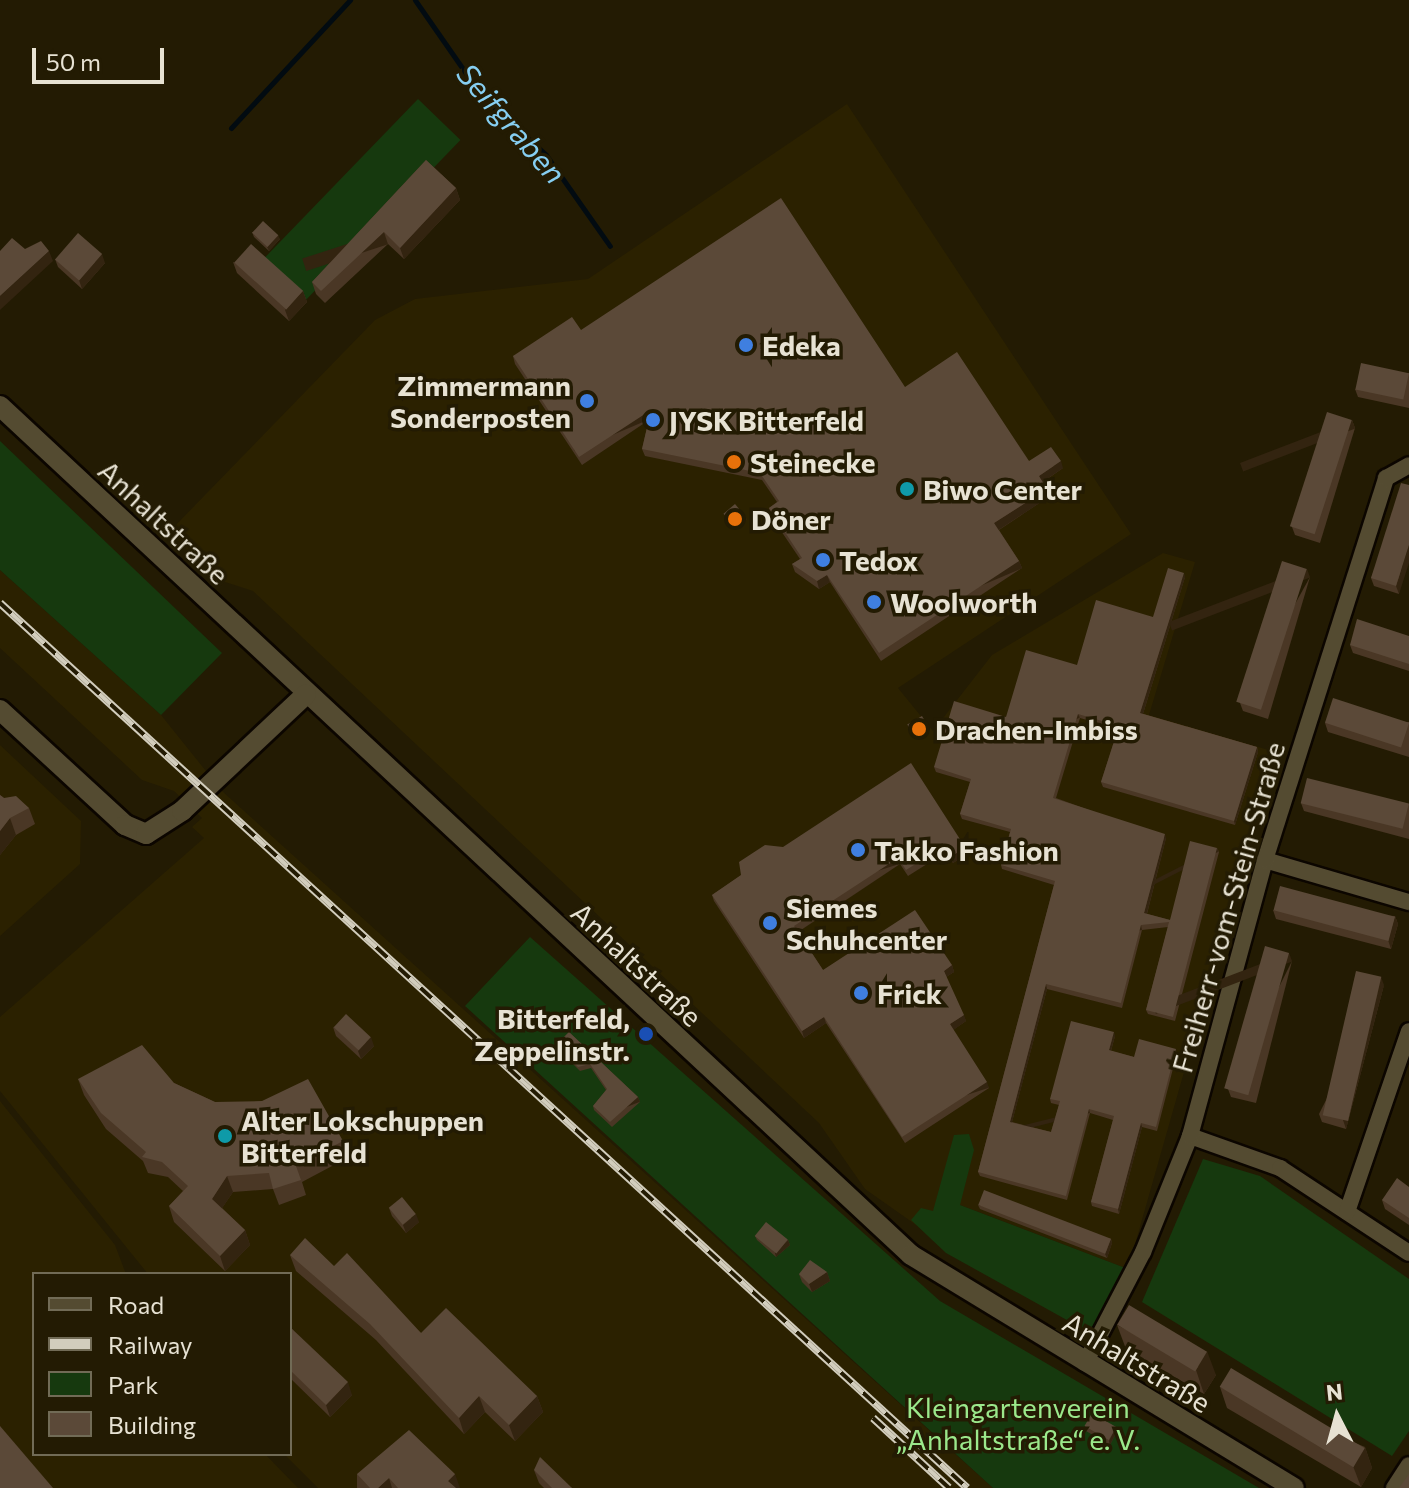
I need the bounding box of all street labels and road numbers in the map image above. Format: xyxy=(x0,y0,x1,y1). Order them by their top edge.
street label: Anhaltstraße xyxy=(92,453,236,591)
street label: Freiherr-vom-Stein-Straße xyxy=(1165,738,1291,1076)
street label: Anhaltstraße xyxy=(565,895,709,1033)
street label: Anhaltstraße xyxy=(1057,1305,1217,1419)

